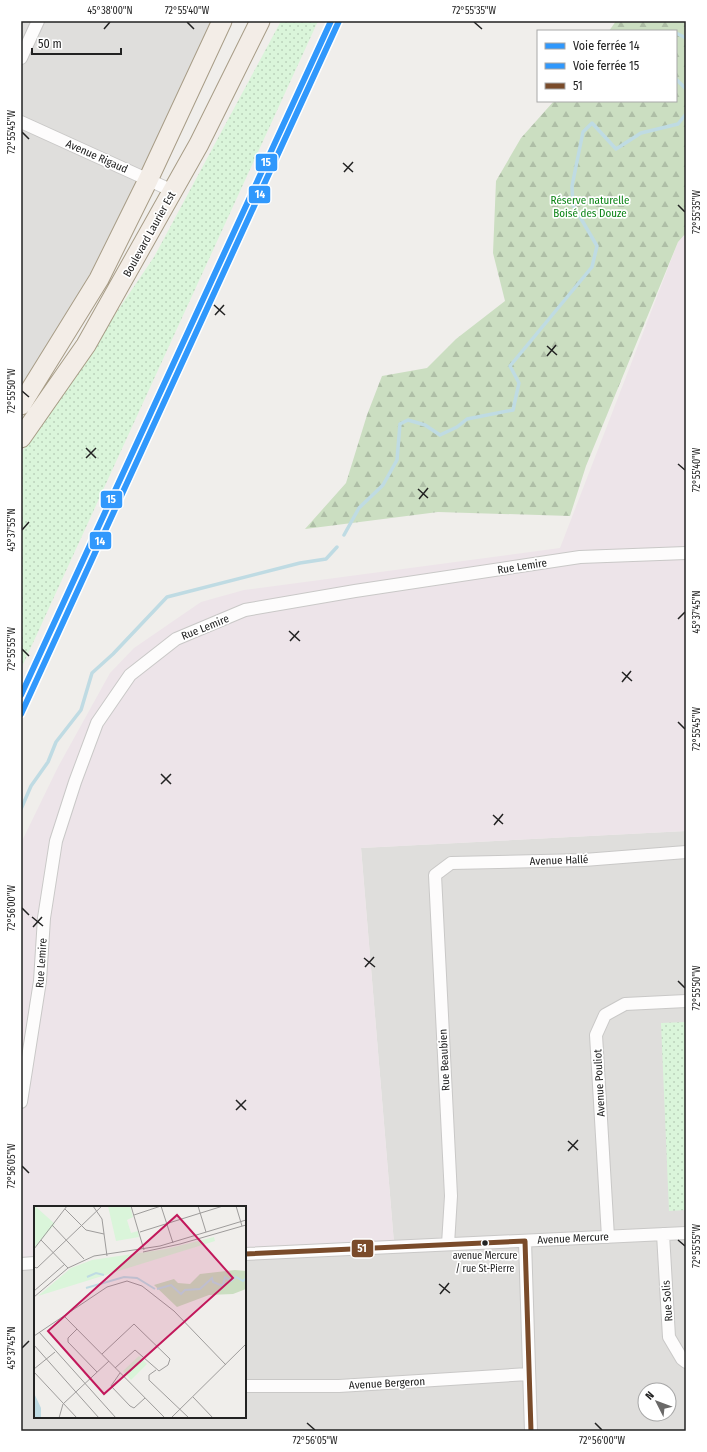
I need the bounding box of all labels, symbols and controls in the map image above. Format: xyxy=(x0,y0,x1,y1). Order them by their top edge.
text: 45°38'00"N xyxy=(87,5,133,17)
text: 72°55'40"W xyxy=(165,5,210,17)
text: 72°55'35"W xyxy=(452,5,496,17)
scale bar xyxy=(32,30,121,56)
legend xyxy=(537,30,677,102)
text: 50 m xyxy=(38,37,62,51)
text: Voie ferrée 14 xyxy=(573,39,640,53)
text: Voie ferrée 15 xyxy=(573,59,640,73)
text: 51 xyxy=(573,79,583,93)
text: 72°55'45"W xyxy=(6,110,18,154)
street label: Avenue Rigaud xyxy=(64,137,130,176)
line badge: 15 xyxy=(255,153,278,172)
text: 15 xyxy=(261,156,272,169)
line badge: 14 xyxy=(248,185,271,204)
text: 14 xyxy=(255,188,265,201)
street label: Boulevard Laurier Est xyxy=(121,189,179,279)
text: 72°55'35"W xyxy=(691,190,703,234)
park label: Réserve naturelle Boisé des Douze xyxy=(551,194,629,220)
text: 72°55'50"W xyxy=(6,368,18,413)
text: 72°55'40"W xyxy=(691,447,703,492)
line badge: 15 xyxy=(100,490,123,509)
text: 15 xyxy=(106,493,117,506)
text: 45°37'55"N xyxy=(6,508,18,552)
line badge: 14 xyxy=(89,531,112,550)
text: 14 xyxy=(95,535,105,548)
street label: Rue Lemire xyxy=(496,556,548,577)
text: 45°37'45"N xyxy=(691,590,703,634)
street label: Rue Lemire xyxy=(180,612,231,643)
text: 72°55'55"W xyxy=(6,627,18,671)
text: 72°55'45"W xyxy=(691,707,703,751)
street label: Avenue Hallé xyxy=(529,853,589,868)
text: 72°56'00"W xyxy=(6,885,18,931)
street label: Rue Lemire xyxy=(33,938,50,988)
text: 72°55'50"W xyxy=(691,965,703,1010)
street label: Rue Beaubien xyxy=(436,1029,453,1091)
street label: Avenue Pouliot xyxy=(591,1048,608,1117)
text: 72°56'05"W xyxy=(6,1143,18,1189)
inset map xyxy=(34,1206,246,1418)
text: 72°55'55"W xyxy=(691,1224,703,1268)
street label: Avenue Mercure xyxy=(537,1230,609,1247)
marker: avenue Mercure / rue St-Pierre xyxy=(480,1238,490,1248)
line badge: 51 xyxy=(351,1239,374,1258)
text: 51 xyxy=(357,1242,367,1255)
place label: avenue Mercure / rue St-Pierre xyxy=(453,1250,517,1275)
street label: Rue Solis xyxy=(660,1280,675,1322)
text: 45°37'45"N xyxy=(6,1326,18,1370)
street label: Avenue Bergeron xyxy=(349,1375,425,1392)
north arrow xyxy=(637,1382,677,1422)
text: N xyxy=(643,1389,657,1402)
text: 72°56'05"W xyxy=(292,1435,338,1447)
text: 72°56'00"W xyxy=(579,1435,625,1447)

